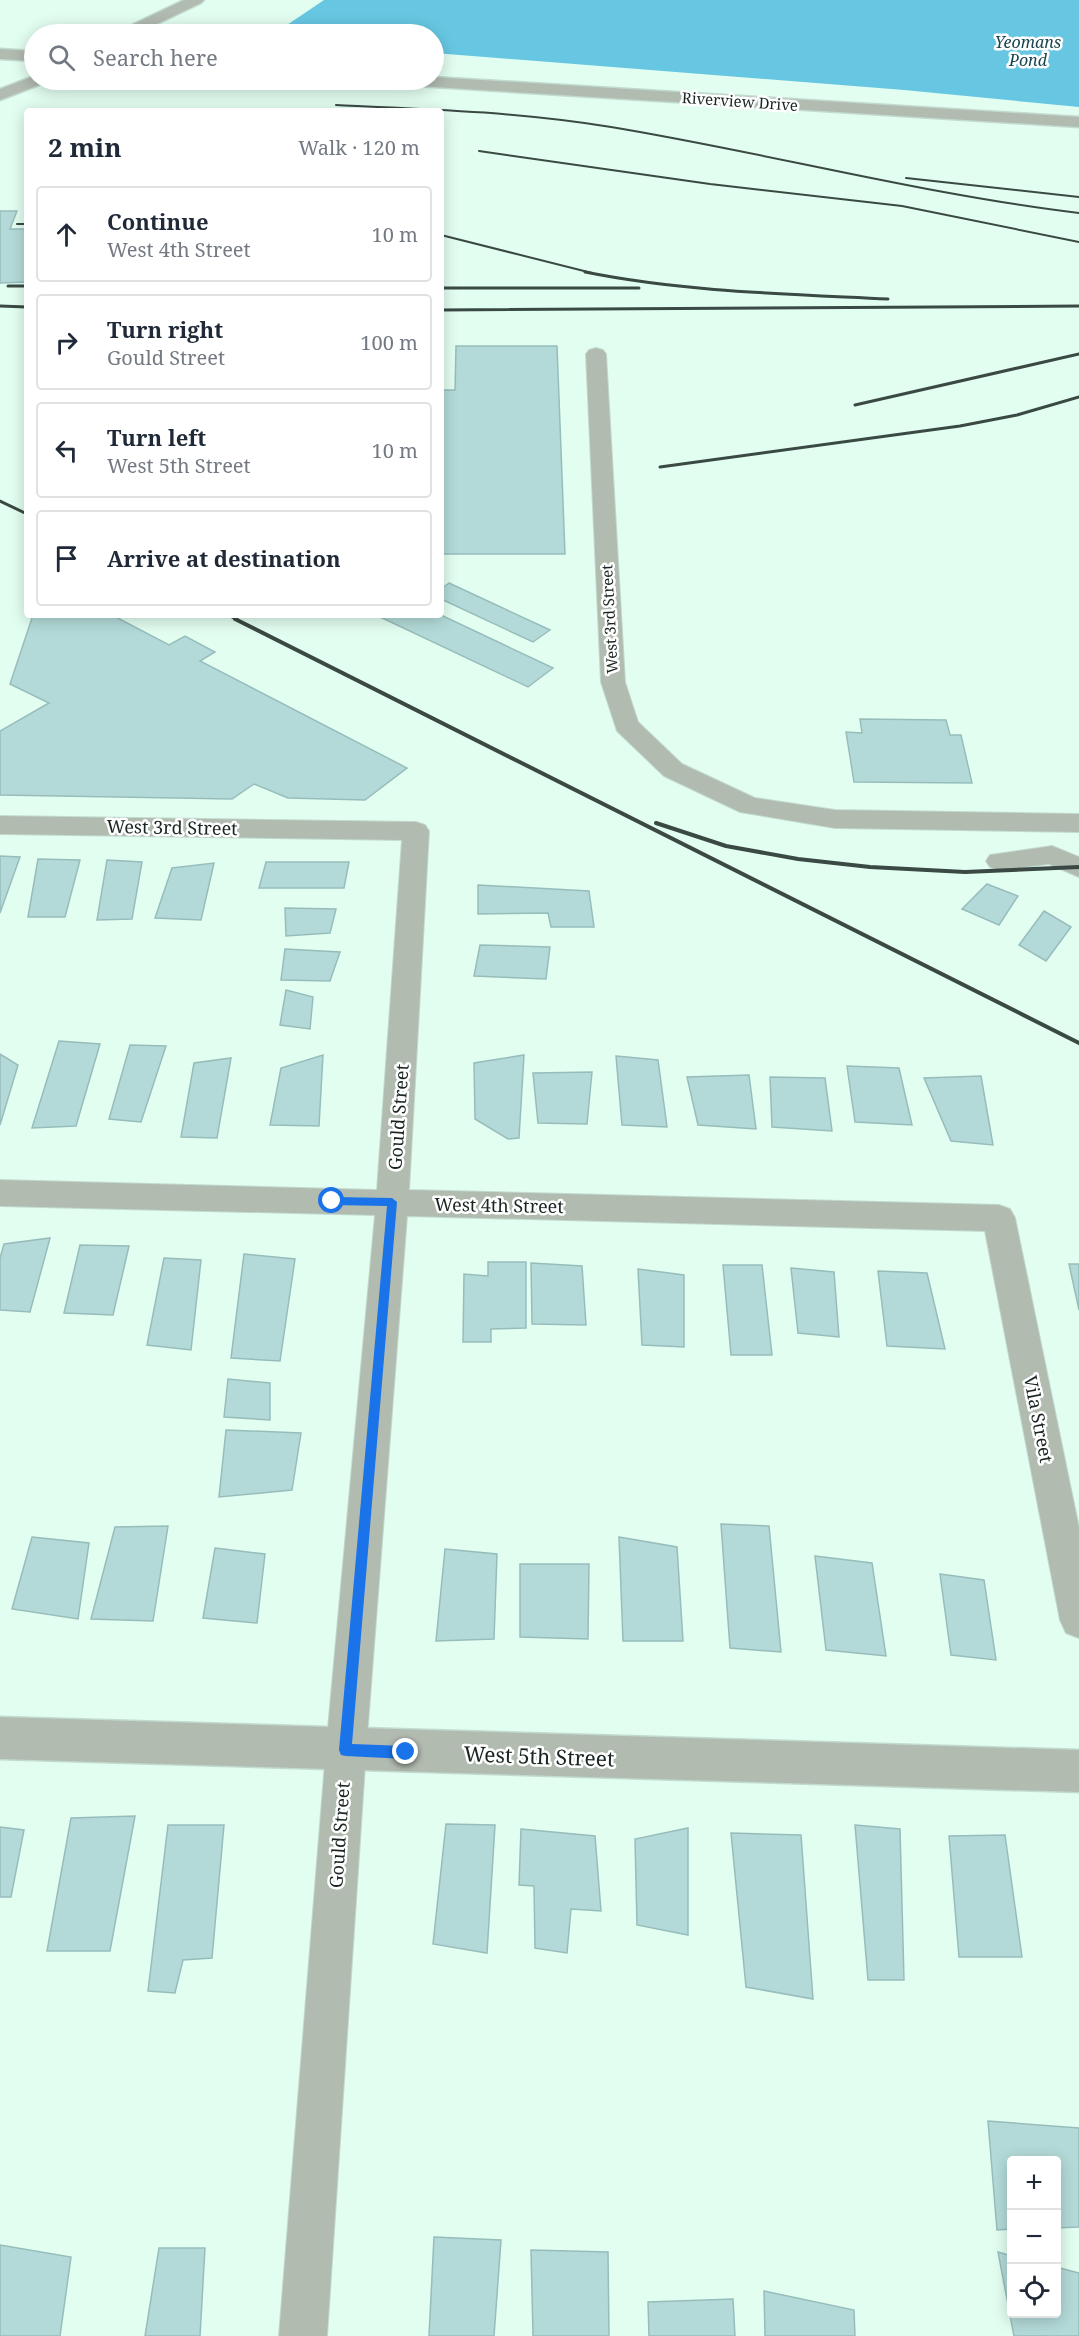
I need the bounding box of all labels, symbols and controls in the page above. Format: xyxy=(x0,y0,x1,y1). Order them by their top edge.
search box xyxy=(24,24,444,90)
water label: Yeomans Pond xyxy=(995,31,1061,71)
icon: search xyxy=(45,41,78,74)
text: Search here xyxy=(93,42,218,72)
street label: Riverview Drive xyxy=(681,87,799,115)
text: 2 min xyxy=(48,129,122,165)
text: Walk · 120 m xyxy=(298,134,420,161)
text: Continue xyxy=(107,206,209,236)
icon: ahead xyxy=(50,218,83,251)
text: 10 m xyxy=(372,221,418,248)
text: West 4th Street xyxy=(107,236,251,263)
text: Turn right xyxy=(107,314,223,344)
icon: right xyxy=(50,326,83,359)
text: 100 m xyxy=(360,329,418,356)
text: Gould Street xyxy=(107,344,225,371)
text: Turn left xyxy=(107,422,206,452)
icon: left xyxy=(50,434,83,467)
text: 10 m xyxy=(372,437,418,464)
text: West 5th Street xyxy=(107,452,251,479)
icon: arrive xyxy=(50,542,83,575)
text: Arrive at destination xyxy=(107,543,341,573)
street label: West 3rd Street xyxy=(596,564,622,674)
street label: West 3rd Street xyxy=(106,814,238,840)
street label: Gould Street xyxy=(382,1063,414,1171)
route start xyxy=(318,1187,344,1213)
street label: West 4th Street xyxy=(434,1192,564,1218)
street label: Vila Street xyxy=(1019,1373,1059,1465)
route end xyxy=(392,1738,418,1764)
street label: West 5th Street xyxy=(463,1739,615,1773)
street label: Gould Street xyxy=(323,1781,355,1889)
map controls xyxy=(1007,2156,1061,2318)
button: + xyxy=(1007,2156,1061,2210)
button: − xyxy=(1007,2210,1061,2264)
button: locate xyxy=(1007,2264,1061,2318)

